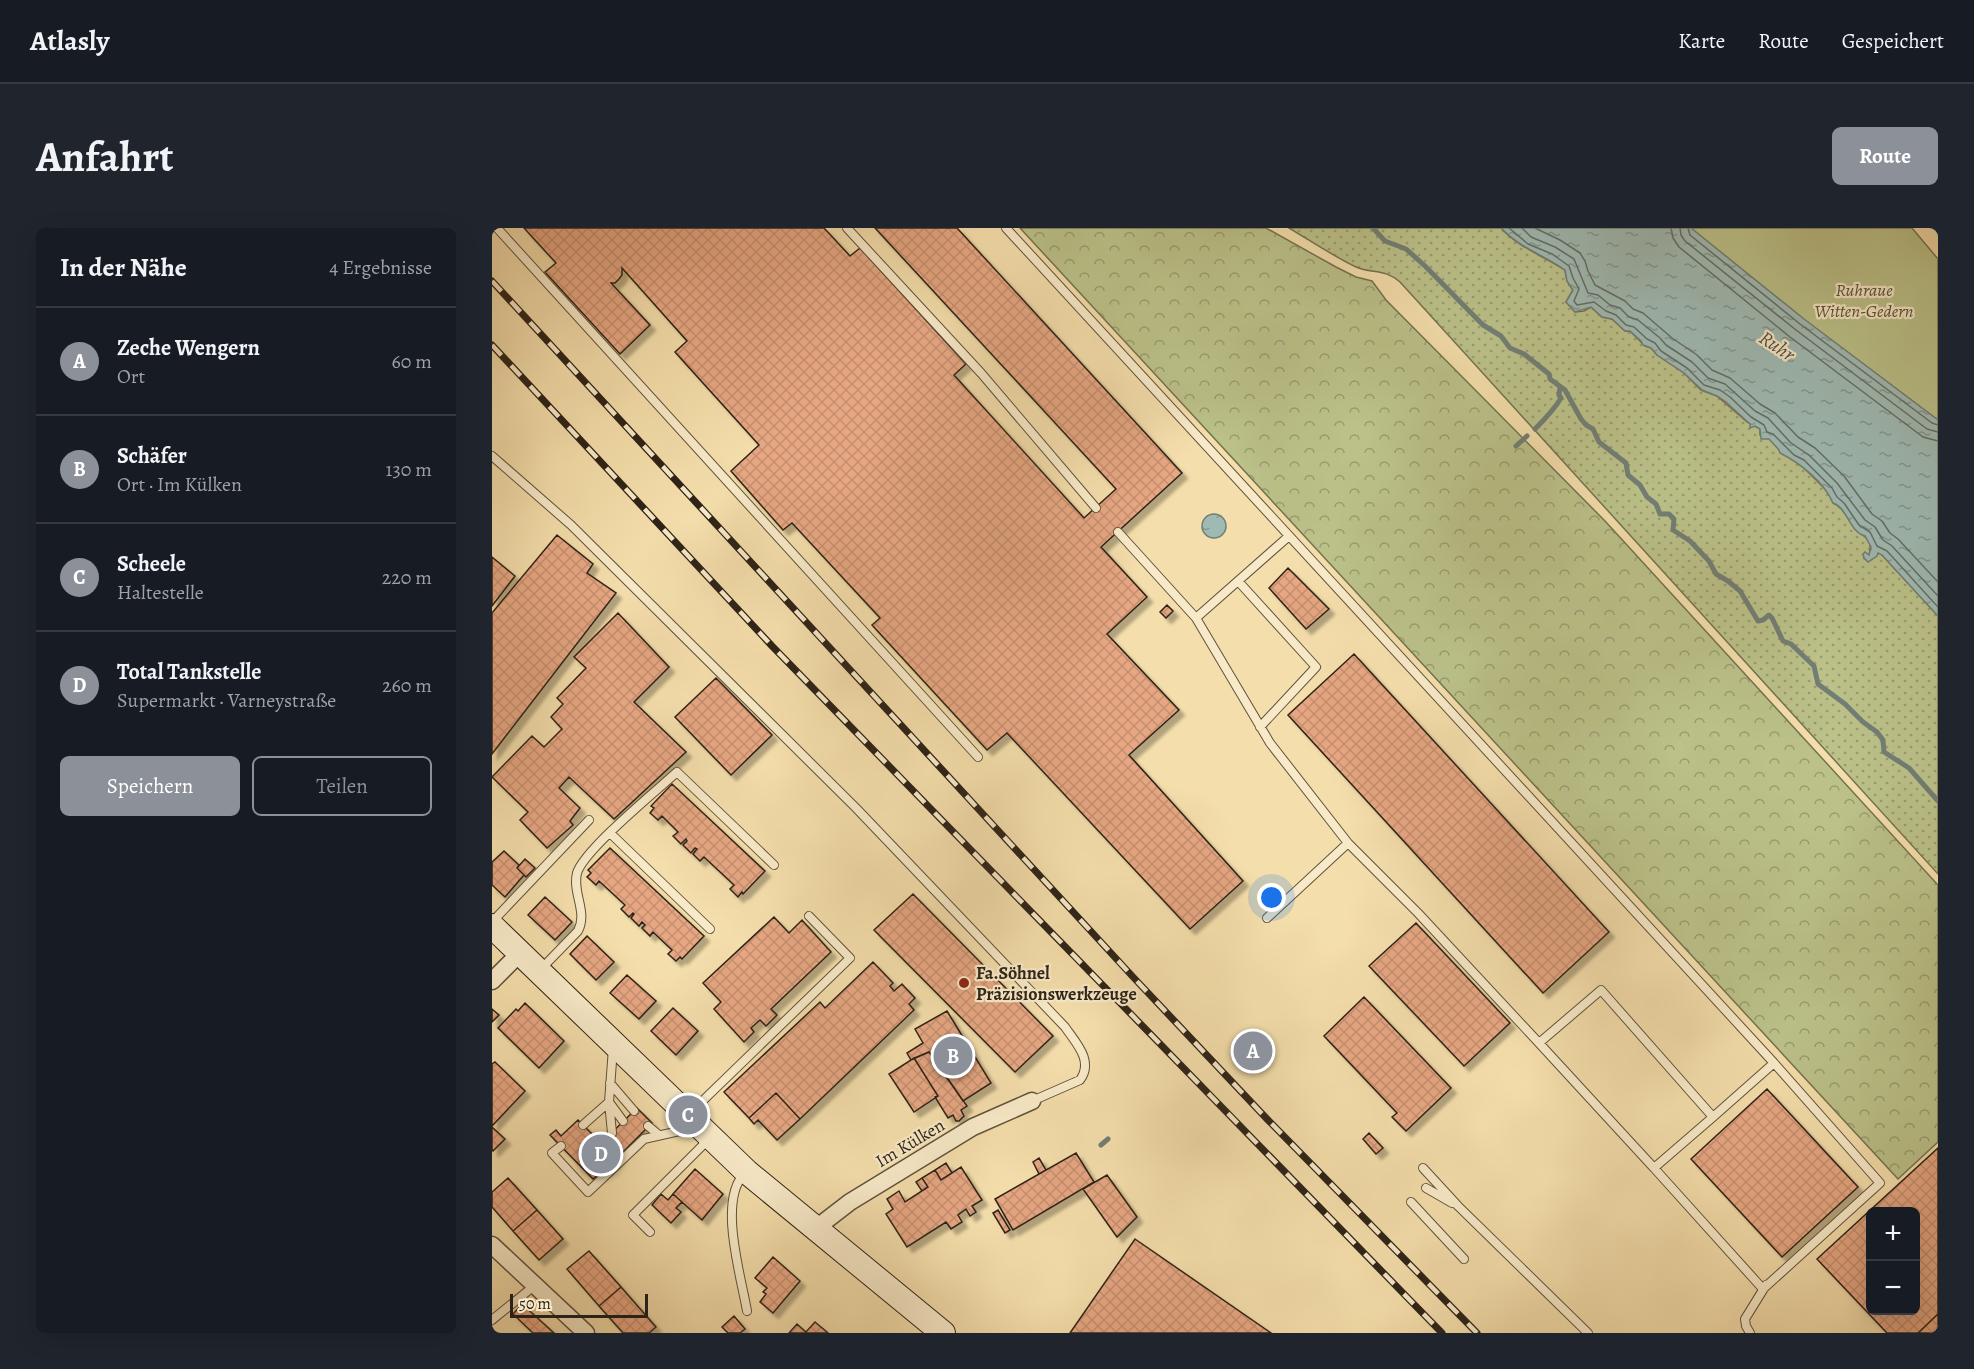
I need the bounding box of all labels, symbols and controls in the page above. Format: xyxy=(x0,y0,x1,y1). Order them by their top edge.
text: Atlasly xyxy=(30,22,109,60)
text: Karte xyxy=(1678,27,1725,55)
text: Route xyxy=(1758,27,1809,55)
text: Gespeichert xyxy=(1842,27,1944,55)
button: Route xyxy=(1832,127,1938,185)
text: Anfahrt xyxy=(36,128,173,185)
text: In der Nähe xyxy=(60,250,187,285)
text: 4 Ergebnisse xyxy=(329,254,432,281)
park label: Ruhraue Witten-Gedern xyxy=(1815,278,1913,323)
water label: Ruhr xyxy=(1754,324,1801,368)
text: Zeche Wengern xyxy=(117,333,260,363)
text: A xyxy=(73,348,86,375)
text: 60 m xyxy=(392,348,432,375)
text: Ort xyxy=(117,363,145,390)
text: Schäfer xyxy=(117,441,187,471)
text: B xyxy=(73,456,86,483)
text: 130 m xyxy=(386,456,432,483)
text: Ort · Im Külken xyxy=(117,471,242,498)
text: Scheele xyxy=(117,549,186,579)
text: C xyxy=(73,564,86,591)
text: 220 m xyxy=(382,564,432,591)
text: Haltestelle xyxy=(117,579,204,606)
text: Total Tankstelle xyxy=(117,657,261,687)
text: D xyxy=(73,672,86,699)
text: 260 m xyxy=(382,672,432,699)
text: Supermarkt · Varneystraße xyxy=(117,687,336,714)
button: Speichern xyxy=(60,756,240,816)
button: Teilen xyxy=(252,756,432,816)
your location xyxy=(1257,883,1286,912)
place label: Fa.Söhnel Präzisionswerkzeuge xyxy=(976,961,1137,1006)
marker: Fa.Söhnel Präzisionswerkzeuge xyxy=(957,976,971,990)
pin: A xyxy=(1234,1028,1272,1074)
pin: B xyxy=(934,1034,972,1078)
pin: C xyxy=(668,1092,708,1138)
street label: Im Külken xyxy=(871,1113,949,1173)
pin: D xyxy=(582,1132,620,1176)
map controls xyxy=(1866,1207,1920,1315)
button: + xyxy=(1866,1207,1920,1261)
button: − xyxy=(1866,1261,1920,1315)
scale bar xyxy=(510,1291,648,1318)
text: 50 m xyxy=(519,1293,551,1315)

